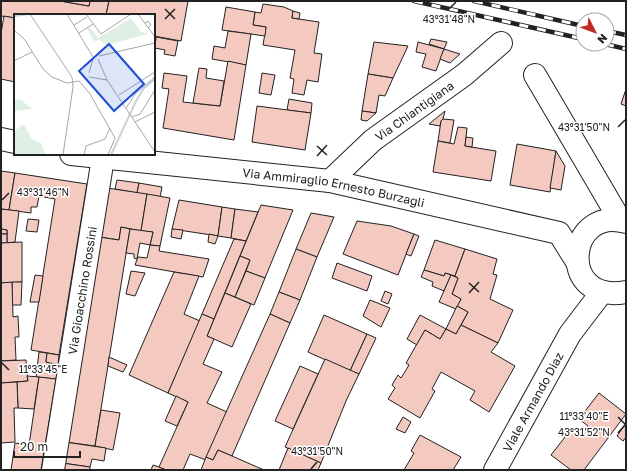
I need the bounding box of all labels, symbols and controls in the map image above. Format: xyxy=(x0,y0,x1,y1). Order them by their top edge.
north arrow xyxy=(575,12,615,52)
text: 43°31'48"N xyxy=(423,13,475,25)
inset map xyxy=(14,14,155,155)
text: N xyxy=(595,32,610,46)
street label: Via Chiantigiana xyxy=(372,77,457,144)
text: 43°31'50"N xyxy=(558,121,610,133)
street label: Via Ammiraglio Ernesto Burzagli xyxy=(242,164,426,210)
text: 43°31'46"N xyxy=(17,186,69,198)
street label: Via Gioacchino Rossini xyxy=(64,225,99,356)
street label: Viale Armando Diaz xyxy=(499,349,566,454)
text: 11°33'45"E xyxy=(19,363,67,375)
text: 11°33'40"E xyxy=(560,410,609,422)
text: 43°31'52"N xyxy=(558,426,610,438)
scale bar xyxy=(14,433,80,459)
text: 20 m xyxy=(20,439,48,454)
text: 43°31'50"N xyxy=(291,445,343,457)

